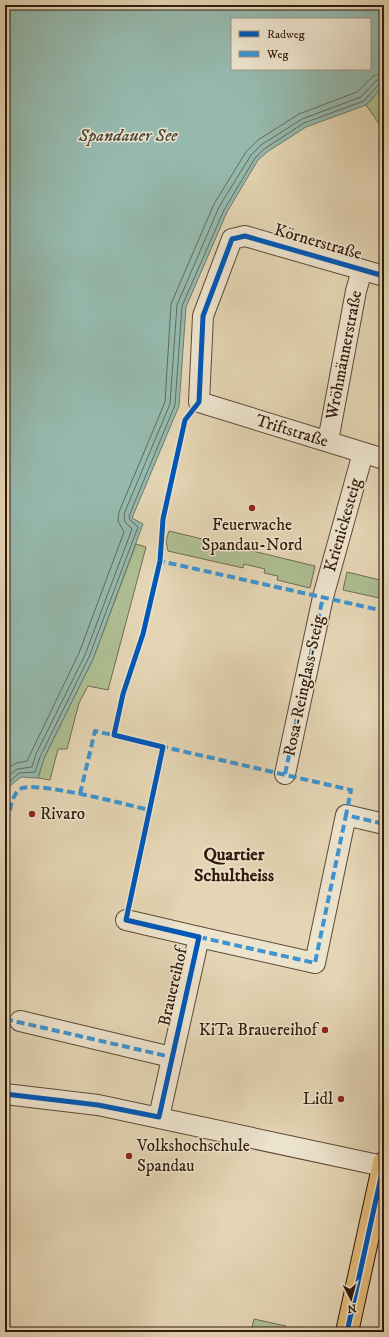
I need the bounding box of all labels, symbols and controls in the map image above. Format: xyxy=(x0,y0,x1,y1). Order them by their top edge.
legend xyxy=(231,18,371,70)
text: Radweg xyxy=(267,27,305,42)
text: Weg xyxy=(266,47,288,62)
water label: Spandauer See xyxy=(78,125,178,147)
street label: Körnerstraße xyxy=(271,219,365,265)
street label: Wröhmännerstraße xyxy=(320,289,367,422)
street label: Triftstraße xyxy=(253,410,331,452)
street label: Krienickesteig xyxy=(319,475,367,574)
marker: Feuerwache Spandau-Nord xyxy=(247,503,257,513)
place label: Feuerwache Spandau-Nord xyxy=(202,514,303,556)
street label: Rosa-Reinglass-Steig xyxy=(278,613,330,759)
place label: Rivaro xyxy=(40,803,85,825)
marker: Rivaro xyxy=(27,809,37,819)
district label: Quartier Schultheiss xyxy=(194,844,274,887)
street label: Brauereihof xyxy=(153,943,193,1028)
place label: KiTa Brauereihof xyxy=(199,1019,320,1041)
marker: KiTa Brauereihof xyxy=(320,1025,330,1035)
place label: Lidl xyxy=(303,1088,333,1110)
marker: Lidl xyxy=(336,1094,346,1104)
place label: Volkshochschule Spandau xyxy=(136,1135,250,1177)
marker: Volkshochschule Spandau xyxy=(124,1151,134,1161)
north arrow xyxy=(331,1279,371,1319)
text: N xyxy=(347,1301,357,1315)

